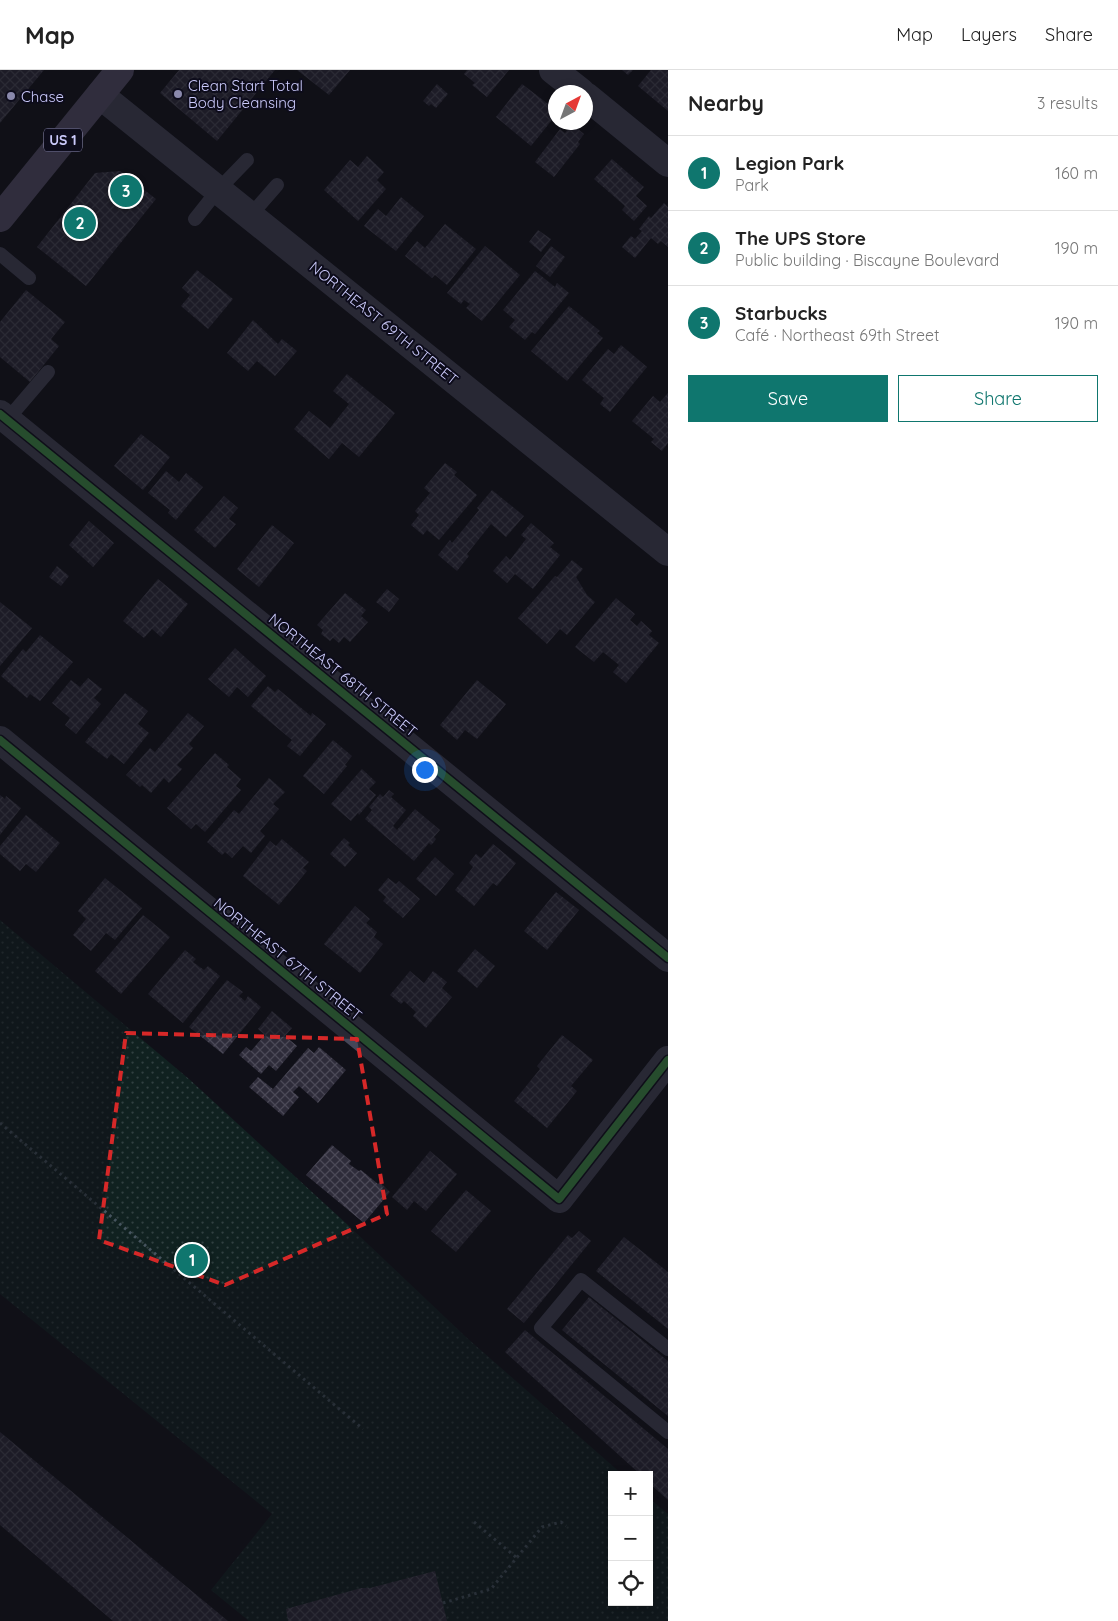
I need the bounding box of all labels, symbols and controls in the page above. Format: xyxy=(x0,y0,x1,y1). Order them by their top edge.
text: Map xyxy=(25,20,75,50)
text: Map xyxy=(896,23,933,46)
text: Layers xyxy=(961,23,1017,46)
text: Share xyxy=(1045,23,1093,46)
place label: Clean Start Total Body Cleansing xyxy=(188,76,303,112)
north arrow xyxy=(548,85,593,130)
place label: Chase xyxy=(21,87,64,106)
marker: Clean Start Total Body Cleansing xyxy=(172,88,184,100)
marker: Chase xyxy=(5,90,17,102)
text: Nearby xyxy=(688,90,764,116)
text: 3 results xyxy=(1037,93,1098,113)
road number: US 1 xyxy=(44,128,82,152)
text: Legion Park xyxy=(735,151,844,175)
text: 1 xyxy=(701,163,707,183)
text: 160 m xyxy=(1055,163,1098,183)
pin: 3 xyxy=(110,172,142,210)
text: Park xyxy=(735,175,769,195)
pin: 2 xyxy=(64,204,96,242)
text: The UPS Store xyxy=(735,226,866,250)
text: 2 xyxy=(699,238,709,258)
text: 190 m xyxy=(1055,238,1098,258)
text: Public building · Biscayne Boulevard xyxy=(735,250,999,270)
street label: NORTHEAST 69TH STREET xyxy=(306,257,462,389)
text: Starbucks xyxy=(735,301,827,325)
text: 3 xyxy=(700,313,708,333)
text: 190 m xyxy=(1055,313,1098,333)
text: Café · Northeast 69th Street xyxy=(735,325,939,345)
button: Save xyxy=(688,375,888,422)
button: Share xyxy=(898,375,1098,422)
street label: NORTHEAST 68TH STREET xyxy=(265,609,421,741)
your location xyxy=(412,757,438,783)
street label: NORTHEAST 67TH STREET xyxy=(210,893,366,1025)
pin: 1 xyxy=(176,1241,208,1279)
map controls xyxy=(608,1471,653,1606)
button: + xyxy=(608,1471,653,1516)
button: − xyxy=(608,1516,653,1561)
button: locate xyxy=(608,1561,653,1606)

